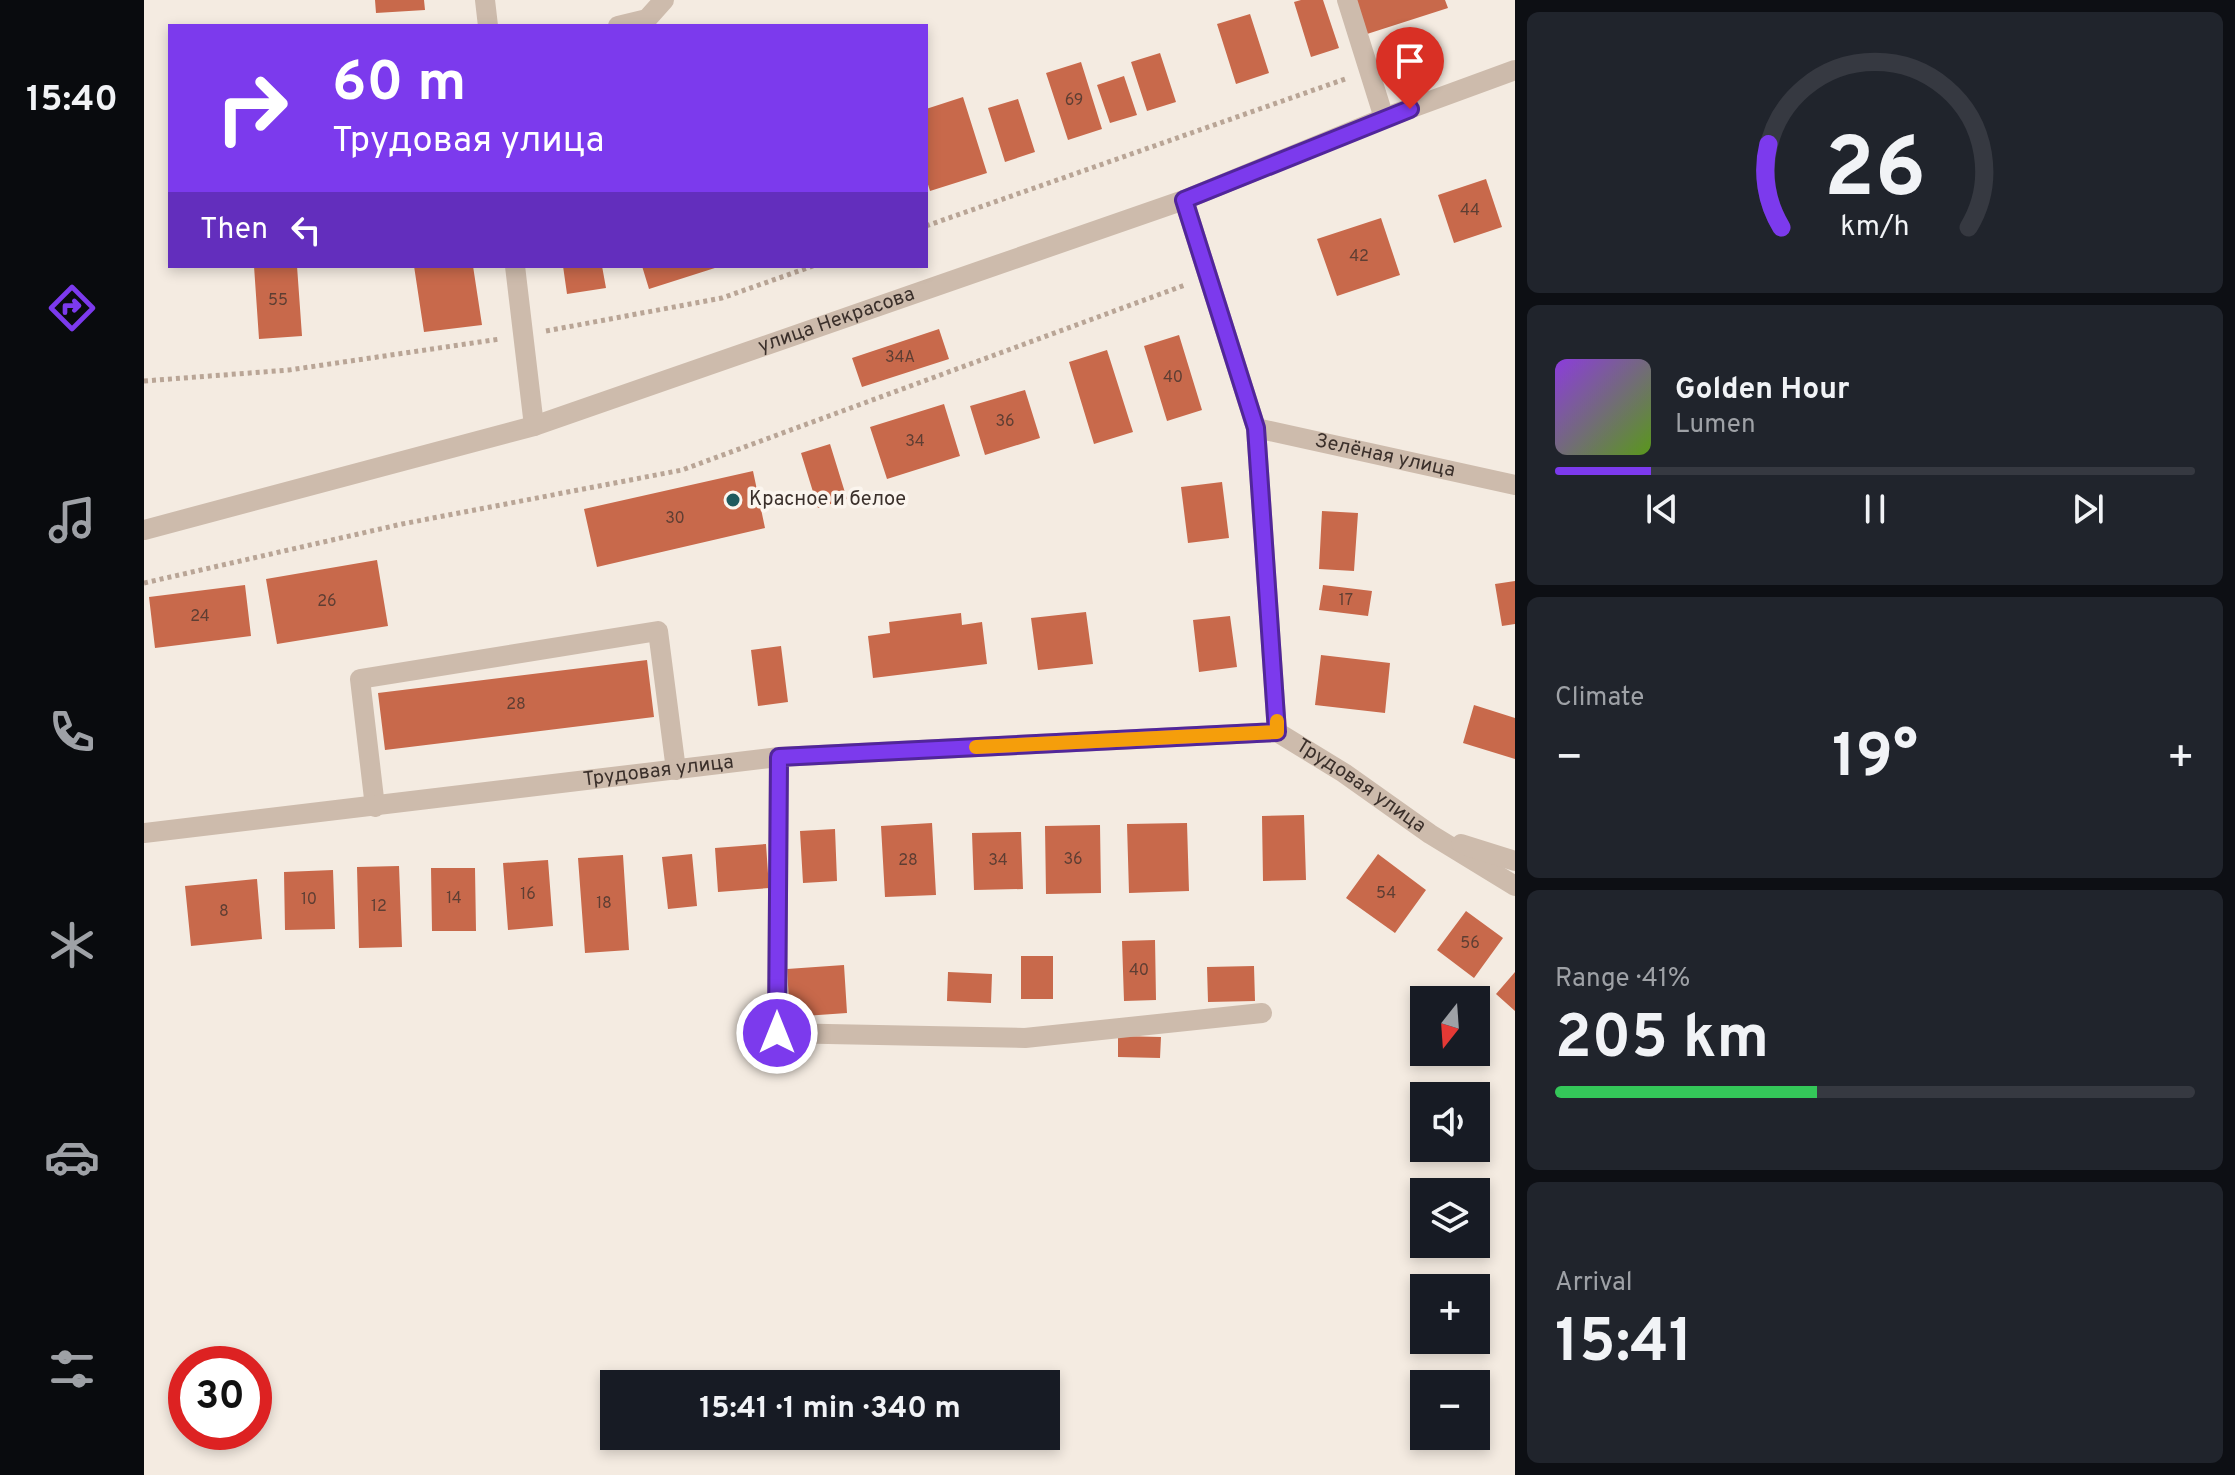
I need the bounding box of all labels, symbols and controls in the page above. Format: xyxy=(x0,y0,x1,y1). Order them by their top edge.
pin xyxy=(1376,27,1444,109)
icon: arrive xyxy=(1388,39,1432,83)
text: 60 m xyxy=(332,50,466,120)
icon: right xyxy=(200,56,304,160)
text: 15:40 xyxy=(26,78,118,124)
house number: 69 xyxy=(1065,91,1083,111)
text: Трудовая улица xyxy=(332,119,604,165)
text: 26 xyxy=(1824,121,1926,226)
house number: 44 xyxy=(1460,201,1480,221)
icon: left xyxy=(284,208,328,252)
text: km/h xyxy=(1840,210,1910,246)
text: Then xyxy=(200,212,268,249)
house number: 42 xyxy=(1349,247,1369,267)
icon: directions xyxy=(44,280,100,336)
street label: улица Некрасова xyxy=(755,282,918,360)
house number: 55 xyxy=(268,291,288,311)
house number: 34А xyxy=(885,348,915,368)
house number: 40 xyxy=(1163,368,1183,388)
text: Golden Hour xyxy=(1675,372,1849,409)
text: Lumen xyxy=(1675,409,1756,442)
house number: 36 xyxy=(995,412,1015,432)
street label: Зелёная улица xyxy=(1312,428,1458,484)
house number: 34 xyxy=(905,432,925,452)
place label: Красное и белое xyxy=(749,487,906,513)
icon: previous xyxy=(1640,487,1684,531)
icon: pause xyxy=(1853,487,1897,531)
icon: next xyxy=(2066,487,2110,531)
marker: Красное и белое xyxy=(724,491,742,509)
icon: music xyxy=(44,492,100,548)
house number: 30 xyxy=(665,509,685,529)
house number: 17 xyxy=(1339,591,1353,611)
house number: 26 xyxy=(317,592,337,612)
house number: 24 xyxy=(190,607,210,627)
text: Climate xyxy=(1555,682,1644,715)
house number: 28 xyxy=(506,695,526,715)
icon: phone xyxy=(44,704,100,760)
text: 19° xyxy=(1832,722,1918,798)
text: − xyxy=(1555,732,1583,788)
text: + xyxy=(2167,732,2195,788)
street label: Трудовая улица xyxy=(1291,734,1431,840)
street label: Трудовая улица xyxy=(582,750,735,793)
house number: 36 xyxy=(1063,850,1083,870)
house number: 28 xyxy=(898,851,918,871)
house number: 34 xyxy=(988,851,1008,871)
house number: 54 xyxy=(1376,884,1396,904)
house number: 16 xyxy=(520,885,536,905)
house number: 14 xyxy=(446,889,462,909)
house number: 10 xyxy=(301,890,317,910)
house number: 18 xyxy=(596,894,612,914)
house number: 12 xyxy=(371,897,387,917)
house number: 8 xyxy=(219,902,229,922)
icon: climate xyxy=(44,917,100,973)
house number: 56 xyxy=(1460,934,1480,954)
house number: 40 xyxy=(1129,961,1149,981)
text: Range · 41% xyxy=(1555,963,1690,996)
north arrow xyxy=(1410,986,1490,1066)
map controls xyxy=(1410,986,1490,1450)
position arrow xyxy=(735,991,819,1075)
text: 205 km xyxy=(1555,1003,1769,1079)
button: sound xyxy=(1410,1082,1490,1162)
icon: car xyxy=(44,1129,100,1185)
button: layers xyxy=(1410,1178,1490,1258)
text: Arrival xyxy=(1555,1267,1633,1300)
button: + xyxy=(1410,1274,1490,1354)
text: 15:41 xyxy=(1555,1307,1693,1383)
icon: filters xyxy=(44,1341,100,1397)
speed limit sign: 30 xyxy=(168,1346,272,1450)
button: − xyxy=(1410,1370,1490,1450)
text: 15:41 · 1 min · 340 m xyxy=(699,1391,961,1428)

